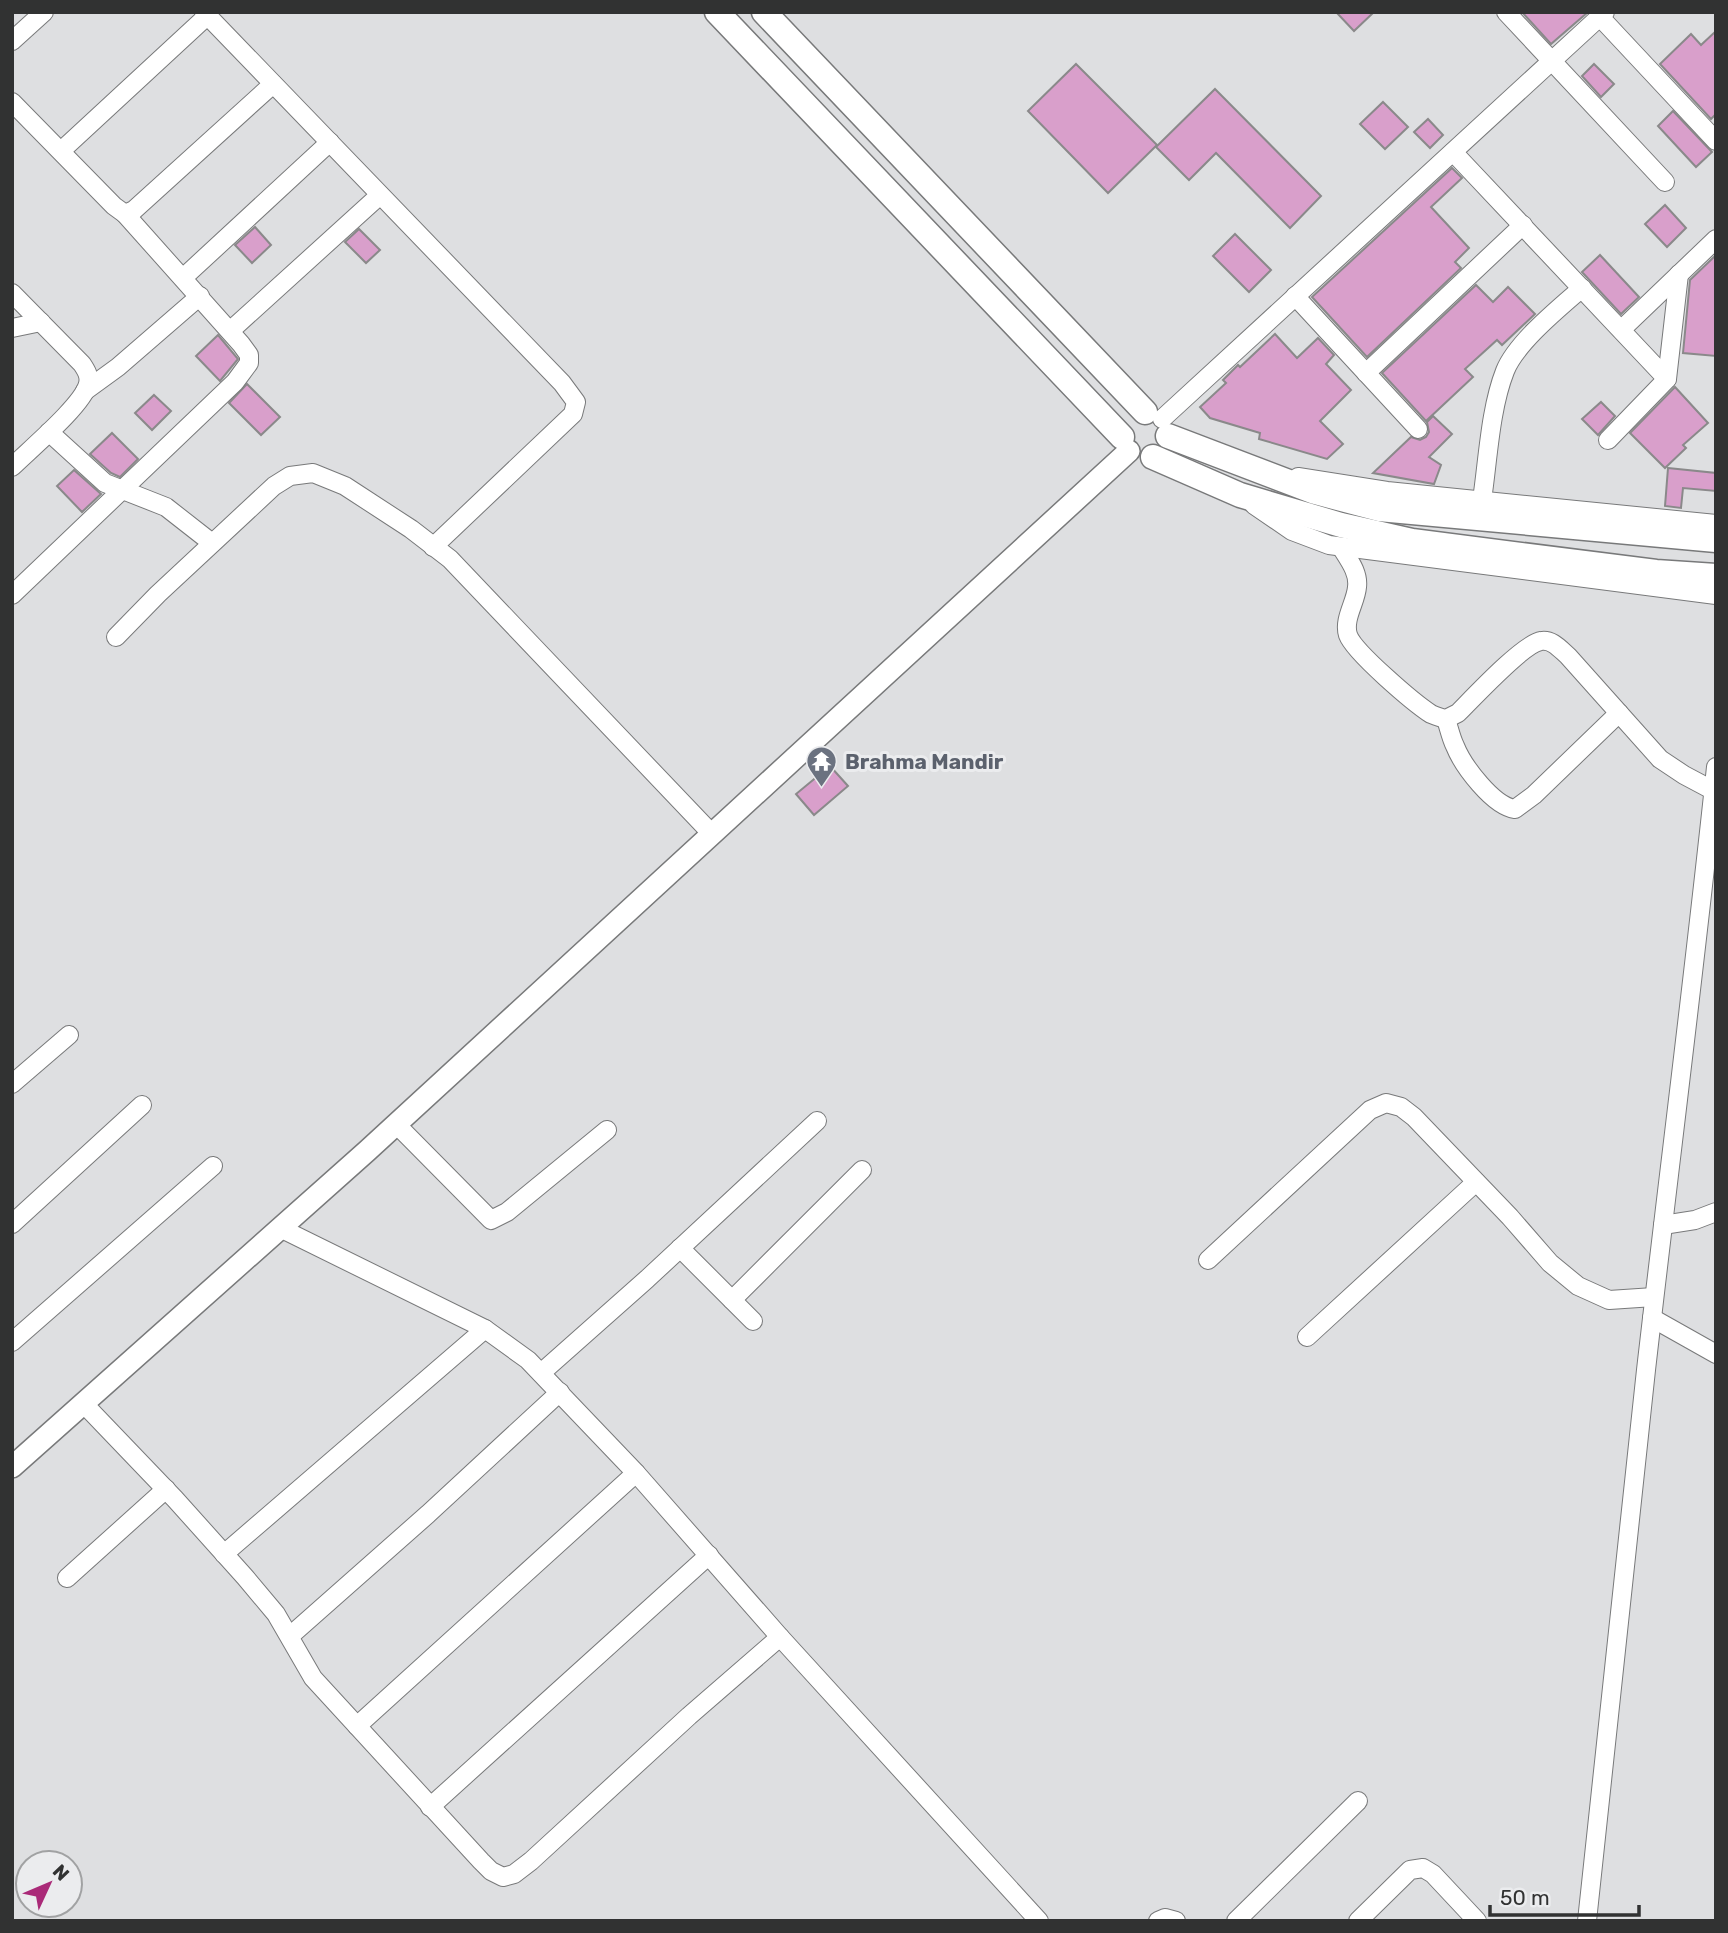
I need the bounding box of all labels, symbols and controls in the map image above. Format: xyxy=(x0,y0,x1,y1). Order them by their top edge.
temple icon: Brahma Mandir xyxy=(805,744,839,788)
place label: Brahma Mandir xyxy=(845,749,1004,774)
north arrow xyxy=(14,1849,84,1919)
text: N xyxy=(48,1860,74,1885)
scale bar xyxy=(1490,1874,1639,1918)
text: 50 m xyxy=(1500,1885,1550,1910)

